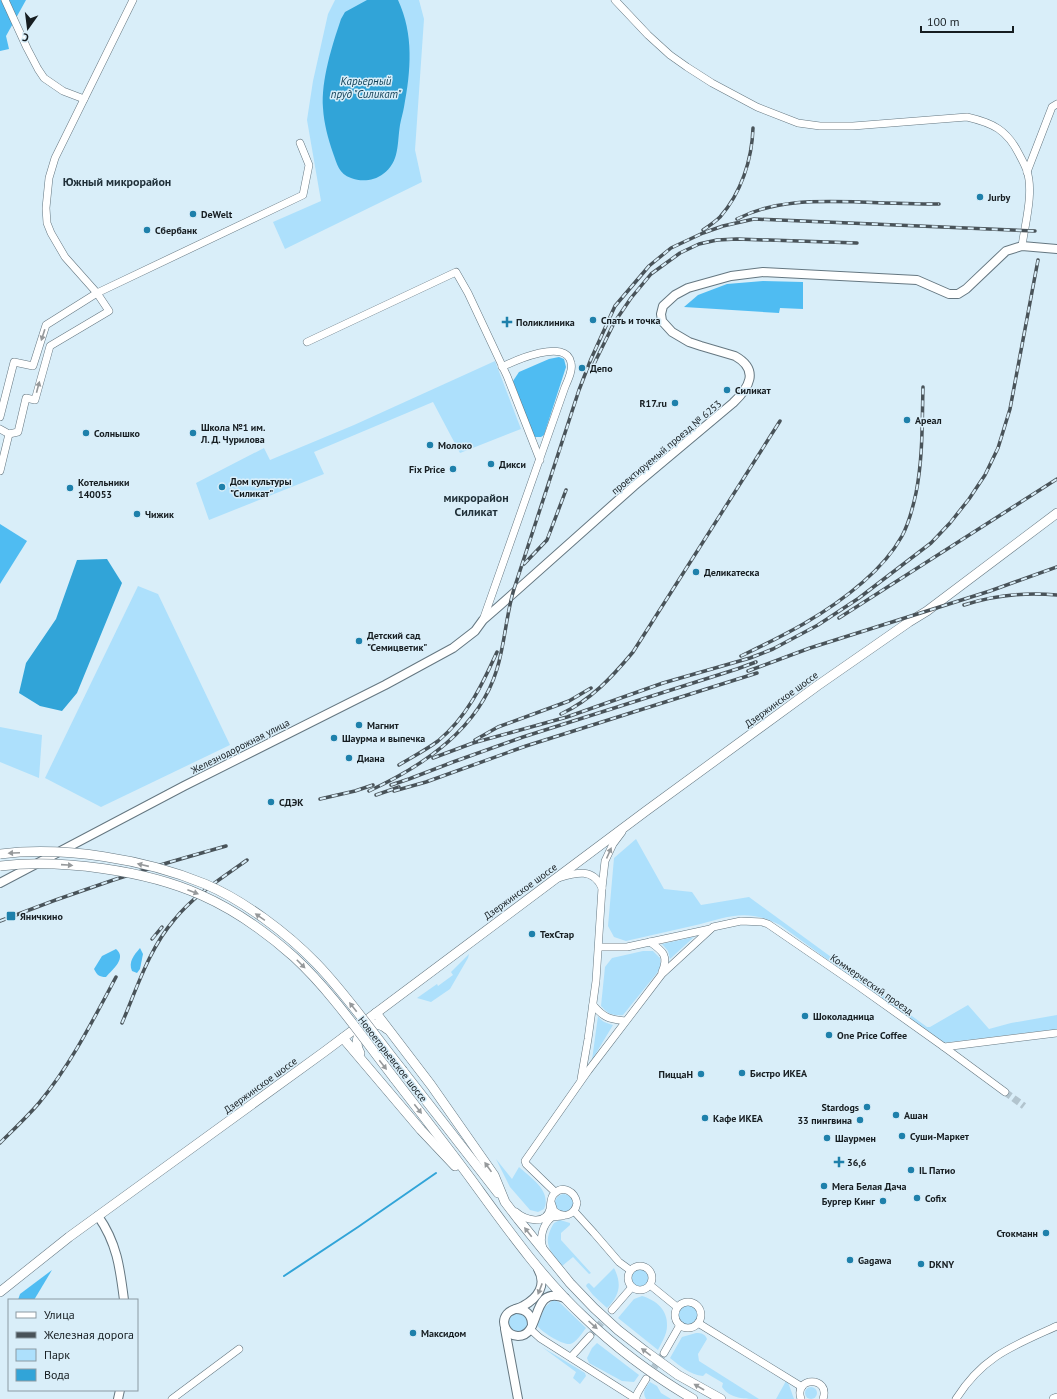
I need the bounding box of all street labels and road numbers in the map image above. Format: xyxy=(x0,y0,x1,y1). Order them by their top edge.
street label: проектируемый проезд № 6253 xyxy=(609,397,724,497)
street label: Дзержинское шоссе xyxy=(742,668,821,730)
street label: Железнодорожная улица xyxy=(188,716,292,777)
street label: Дзержинское шоссе xyxy=(481,860,560,922)
street label: Коммерческий проезд xyxy=(828,951,916,1018)
street label: Новоегорьевское шоссе xyxy=(355,1014,430,1105)
street label: Дзержинское шоссе xyxy=(221,1054,300,1116)

